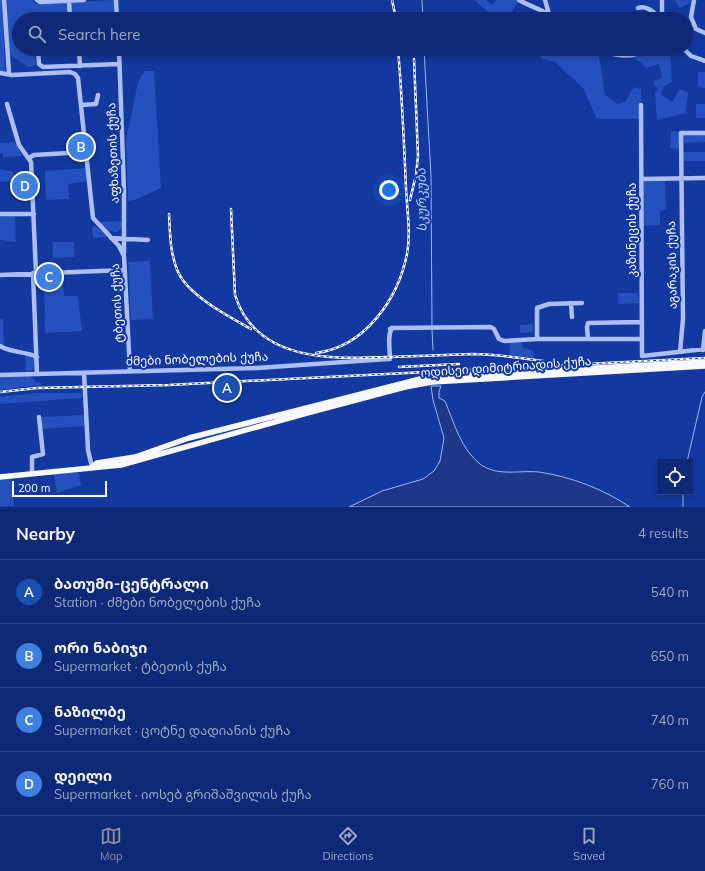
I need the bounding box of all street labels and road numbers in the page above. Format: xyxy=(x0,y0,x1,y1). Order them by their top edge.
street label: აფხაზეთის ქუჩა xyxy=(103,102,122,204)
street label: კაზინეცის ქუჩა xyxy=(624,183,639,277)
street label: აგარაკის ქუჩა xyxy=(663,221,680,309)
street label: ტბეთის ქუჩა xyxy=(107,263,126,343)
street label: ძმები ნობელების ქუჩა xyxy=(126,349,268,369)
street label: ოდისეი დიმიტრიადის ქუჩა xyxy=(420,353,592,381)

